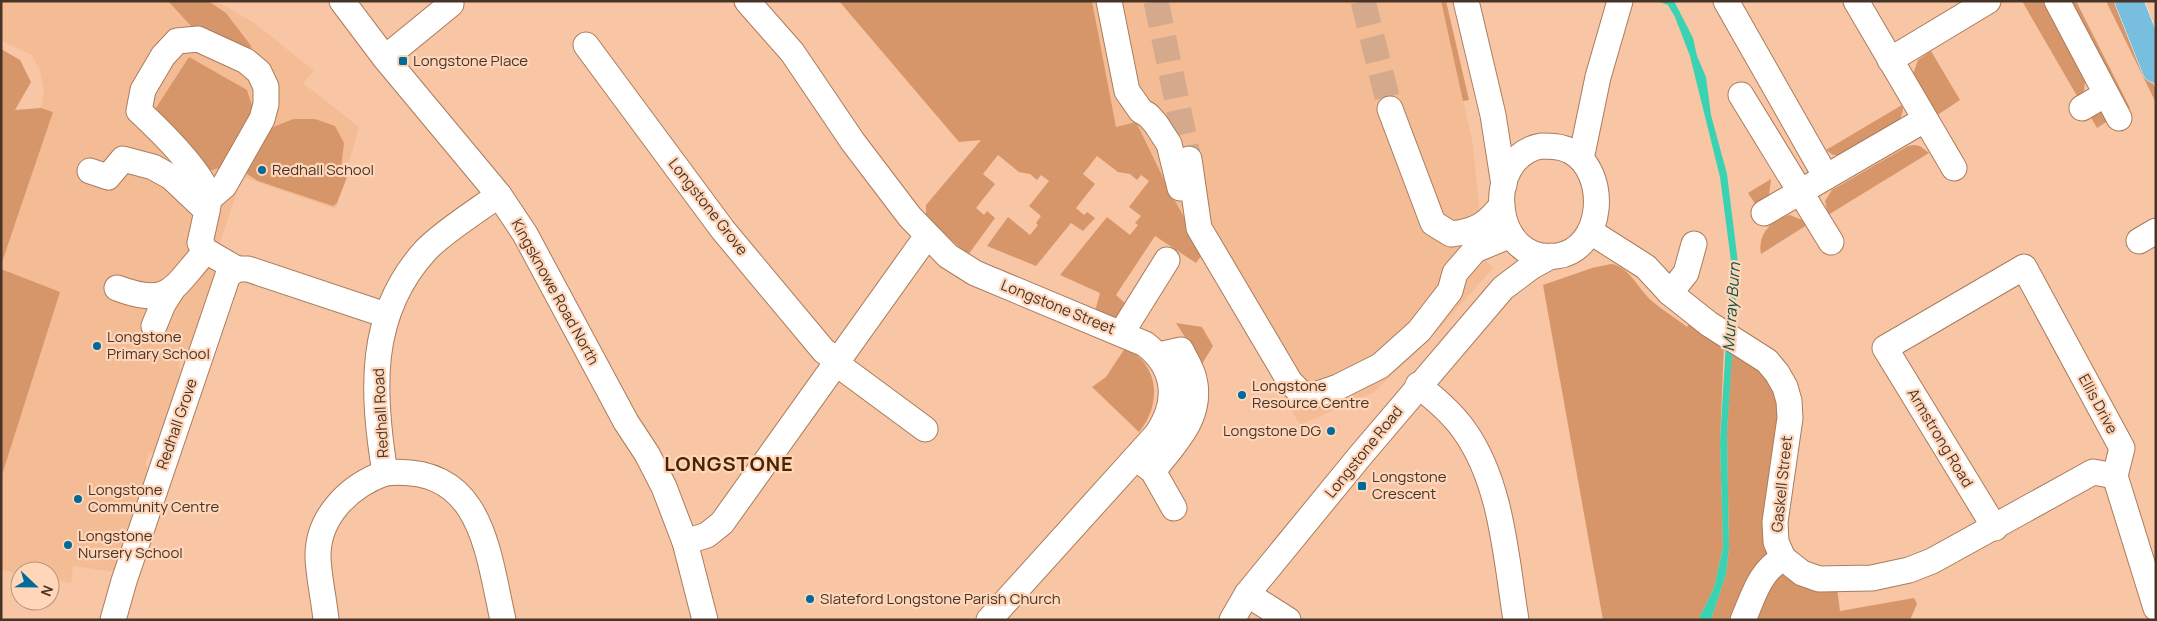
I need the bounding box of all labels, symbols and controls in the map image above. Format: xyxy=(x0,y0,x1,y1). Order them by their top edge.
place label: Longstone Place xyxy=(413,50,528,71)
marker: Longstone Place xyxy=(397,55,409,67)
street label: Longstone Grove xyxy=(664,154,753,260)
place label: Redhall School xyxy=(272,159,374,180)
marker: Redhall School xyxy=(256,164,268,176)
street label: Kingsknowe Road North xyxy=(507,215,604,369)
water label: Murray Burn xyxy=(1717,261,1745,352)
street label: Longstone Street xyxy=(998,274,1118,339)
place label: Longstone Primary School xyxy=(107,326,210,364)
marker: Longstone Primary School xyxy=(91,340,103,352)
street label: Redhall Road xyxy=(368,368,393,458)
street label: Ellis Drive xyxy=(2074,370,2123,438)
street label: Redhall Grove xyxy=(151,375,202,472)
place label: Longstone Resource Centre xyxy=(1252,375,1369,413)
street label: Armstrong Road xyxy=(1903,384,1978,491)
marker: Longstone Resource Centre xyxy=(1236,389,1248,401)
street label: Longstone Road xyxy=(1320,401,1407,502)
place label: Longstone DG xyxy=(1223,420,1321,441)
marker: Longstone DG xyxy=(1325,425,1337,437)
street label: Gaskell Street xyxy=(1766,435,1797,533)
district label: LONGSTONE xyxy=(664,450,794,477)
place label: Longstone Crescent xyxy=(1372,466,1447,504)
place label: Longstone Community Centre xyxy=(88,479,220,517)
marker: Longstone Crescent xyxy=(1356,480,1368,492)
marker: Longstone Community Centre xyxy=(72,493,84,505)
place label: Longstone Nursery School xyxy=(78,525,183,563)
marker: Longstone Nursery School xyxy=(62,539,74,551)
north arrow xyxy=(10,561,60,611)
text: N xyxy=(37,583,58,599)
place label: Slateford Longstone Parish Church xyxy=(820,588,1061,609)
marker: Slateford Longstone Parish Church xyxy=(804,593,816,605)

